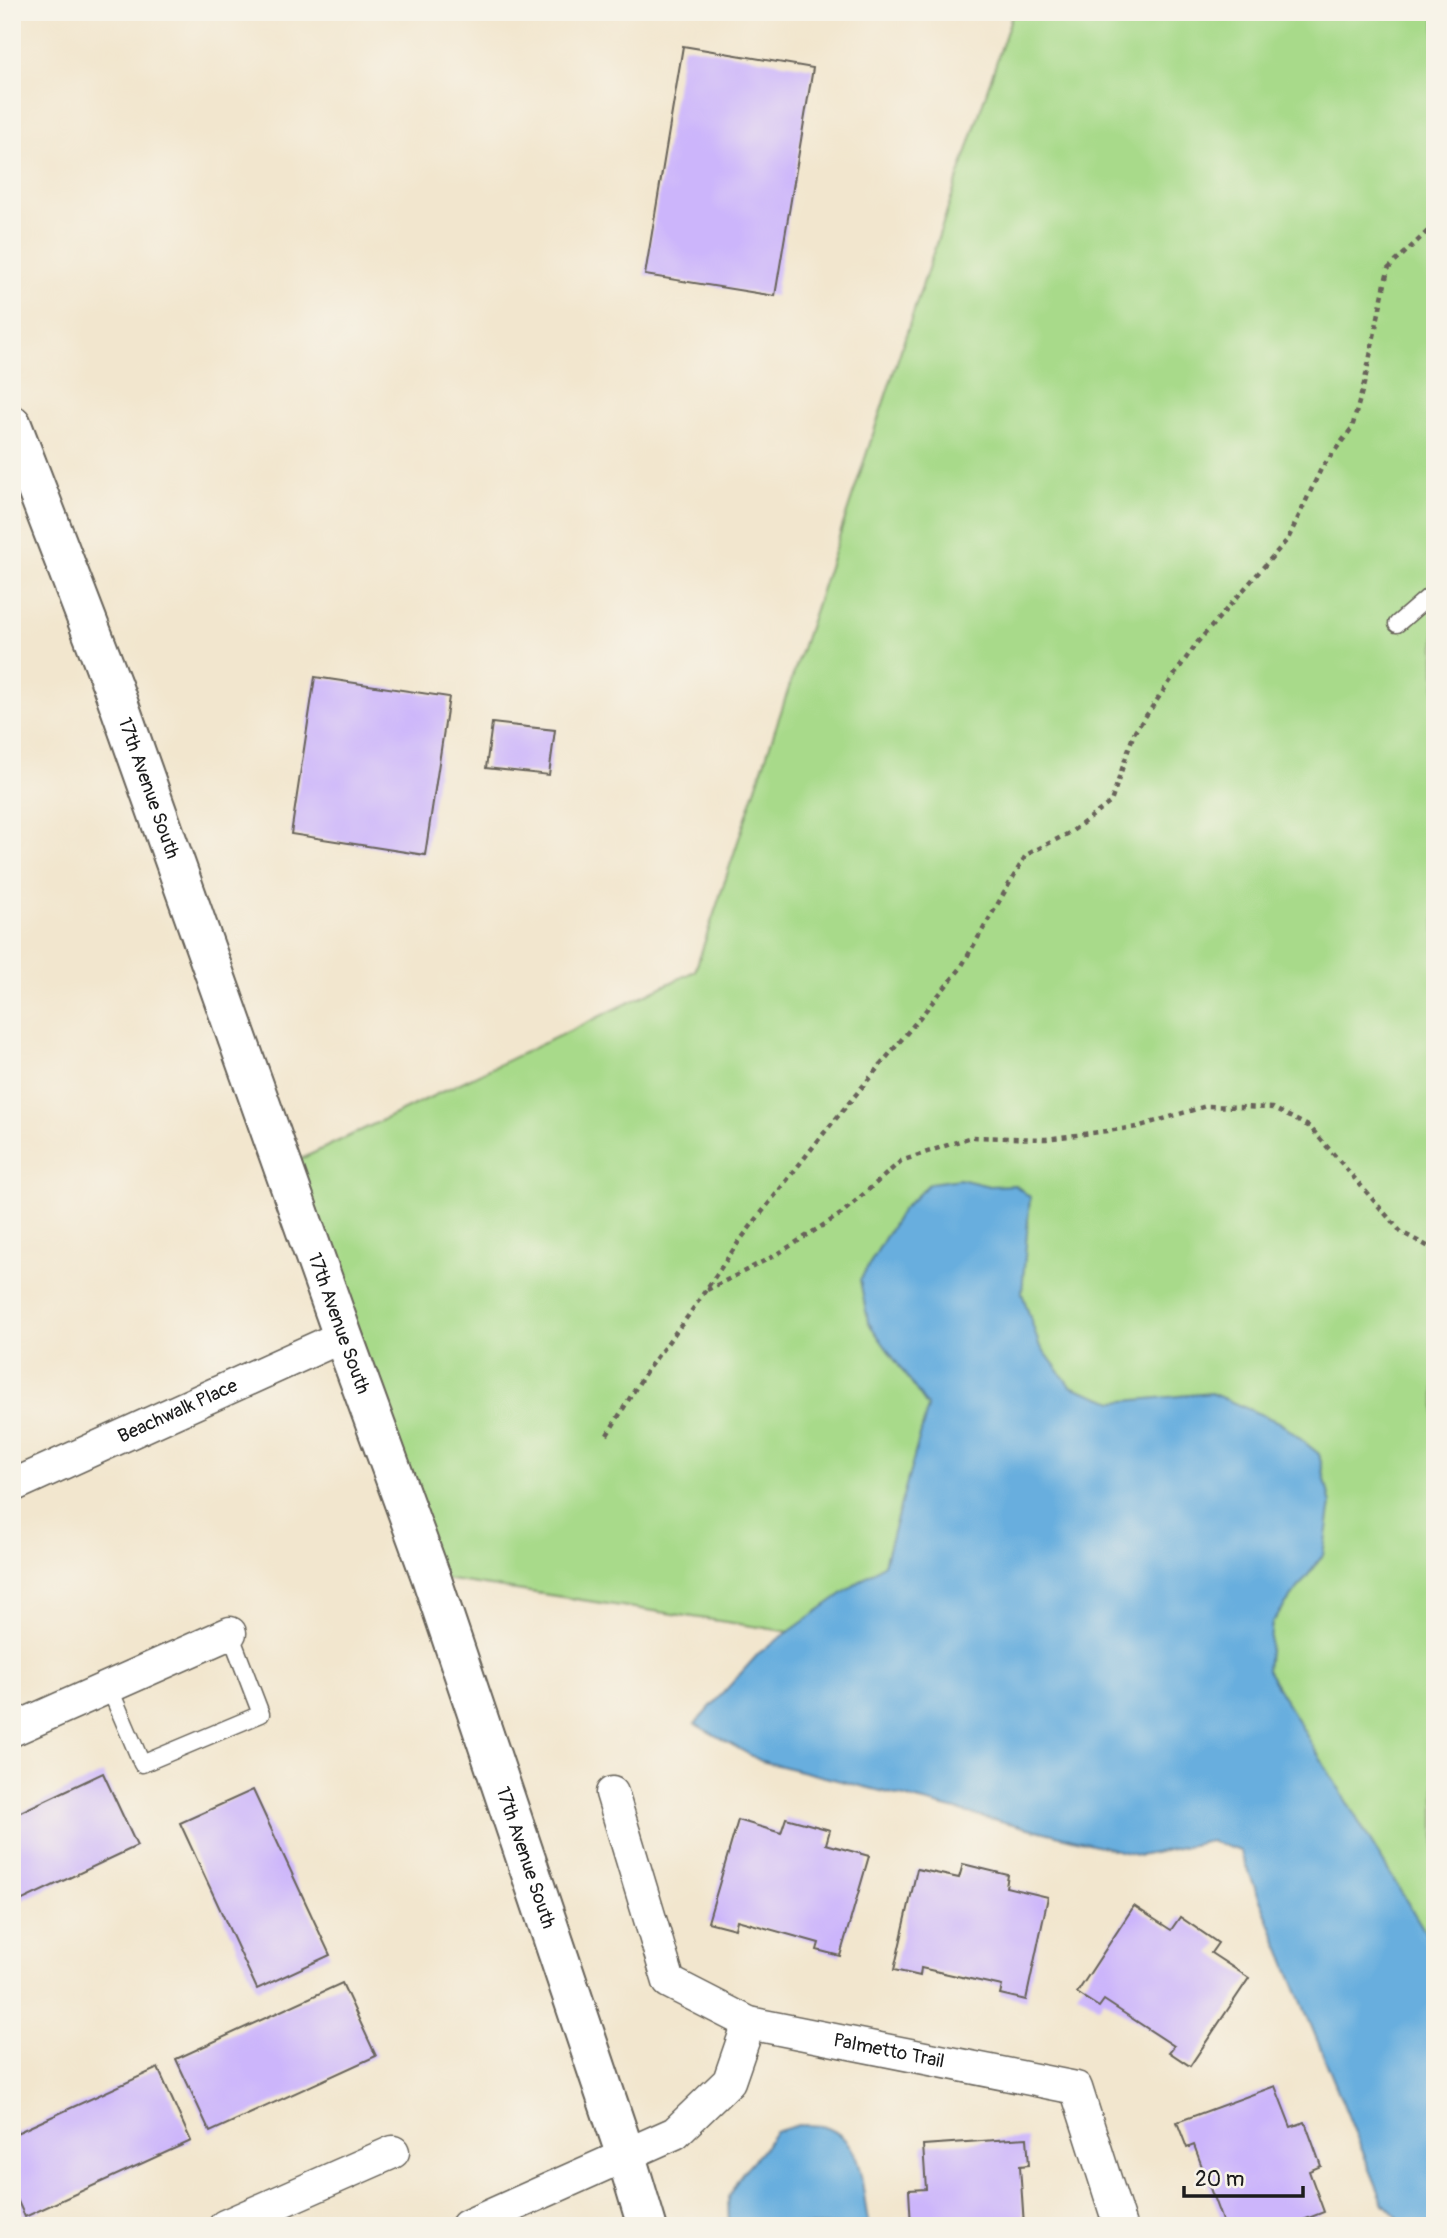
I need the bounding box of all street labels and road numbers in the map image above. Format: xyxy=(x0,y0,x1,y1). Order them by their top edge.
street label: 17th Avenue South xyxy=(112,714,185,862)
street label: 17th Avenue South xyxy=(302,1250,375,1397)
street label: Beachwalk Place xyxy=(114,1373,242,1448)
street label: 17th Avenue South xyxy=(490,1784,561,1932)
street label: Palmetto Trail xyxy=(831,2028,947,2074)

